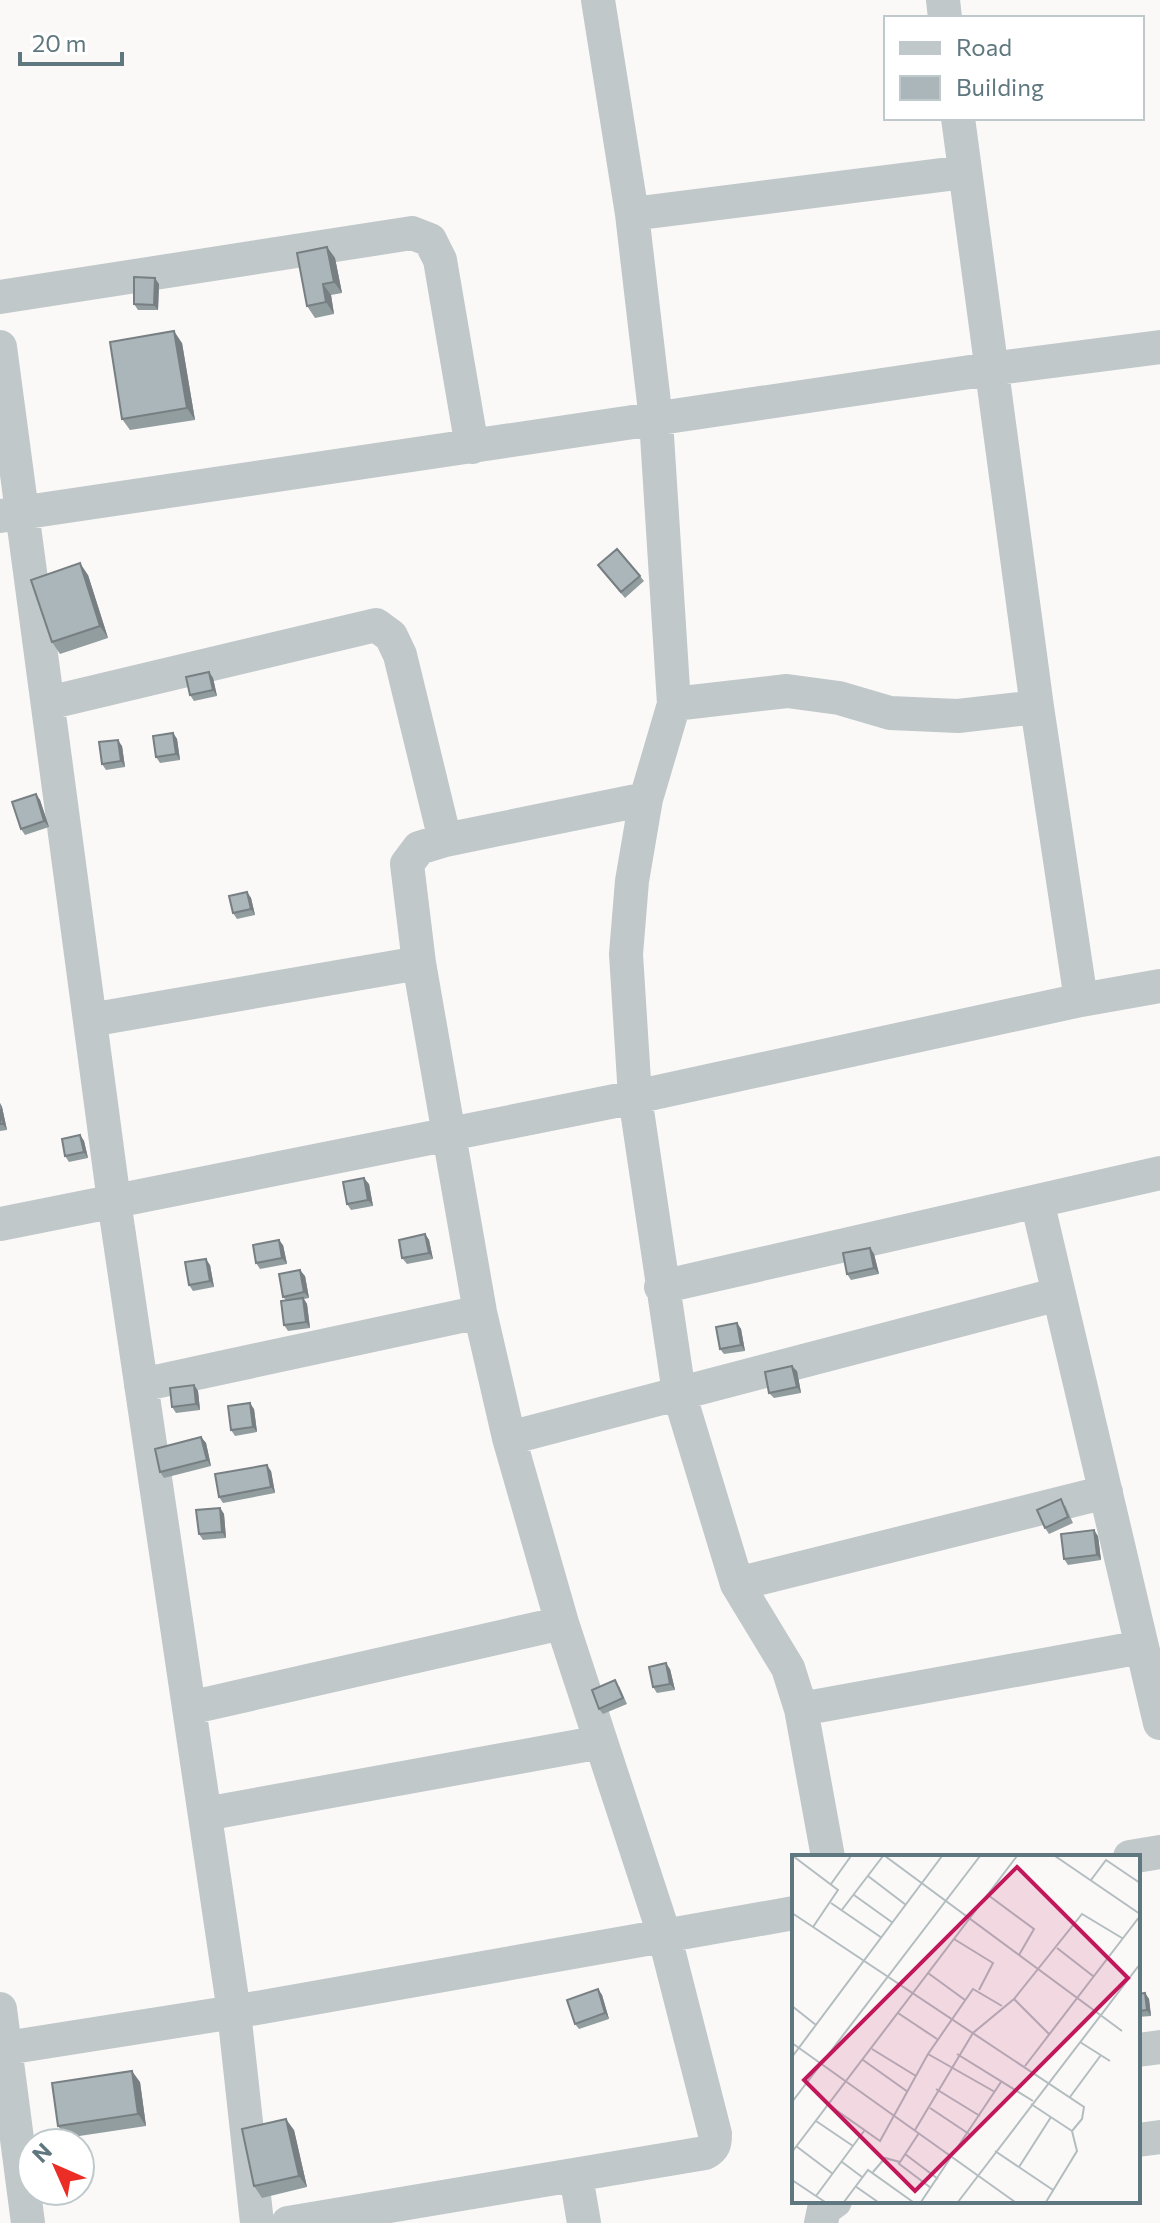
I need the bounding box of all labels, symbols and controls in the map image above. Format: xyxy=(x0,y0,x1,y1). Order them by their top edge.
scale bar xyxy=(20,16,122,66)
legend xyxy=(884,16,1144,120)
text: 20 m xyxy=(32,28,86,57)
text: Road xyxy=(956,32,1012,61)
text: Building xyxy=(956,72,1044,101)
inset map xyxy=(792,1855,1140,2203)
north arrow xyxy=(16,2127,96,2207)
text: N xyxy=(26,2137,57,2168)

